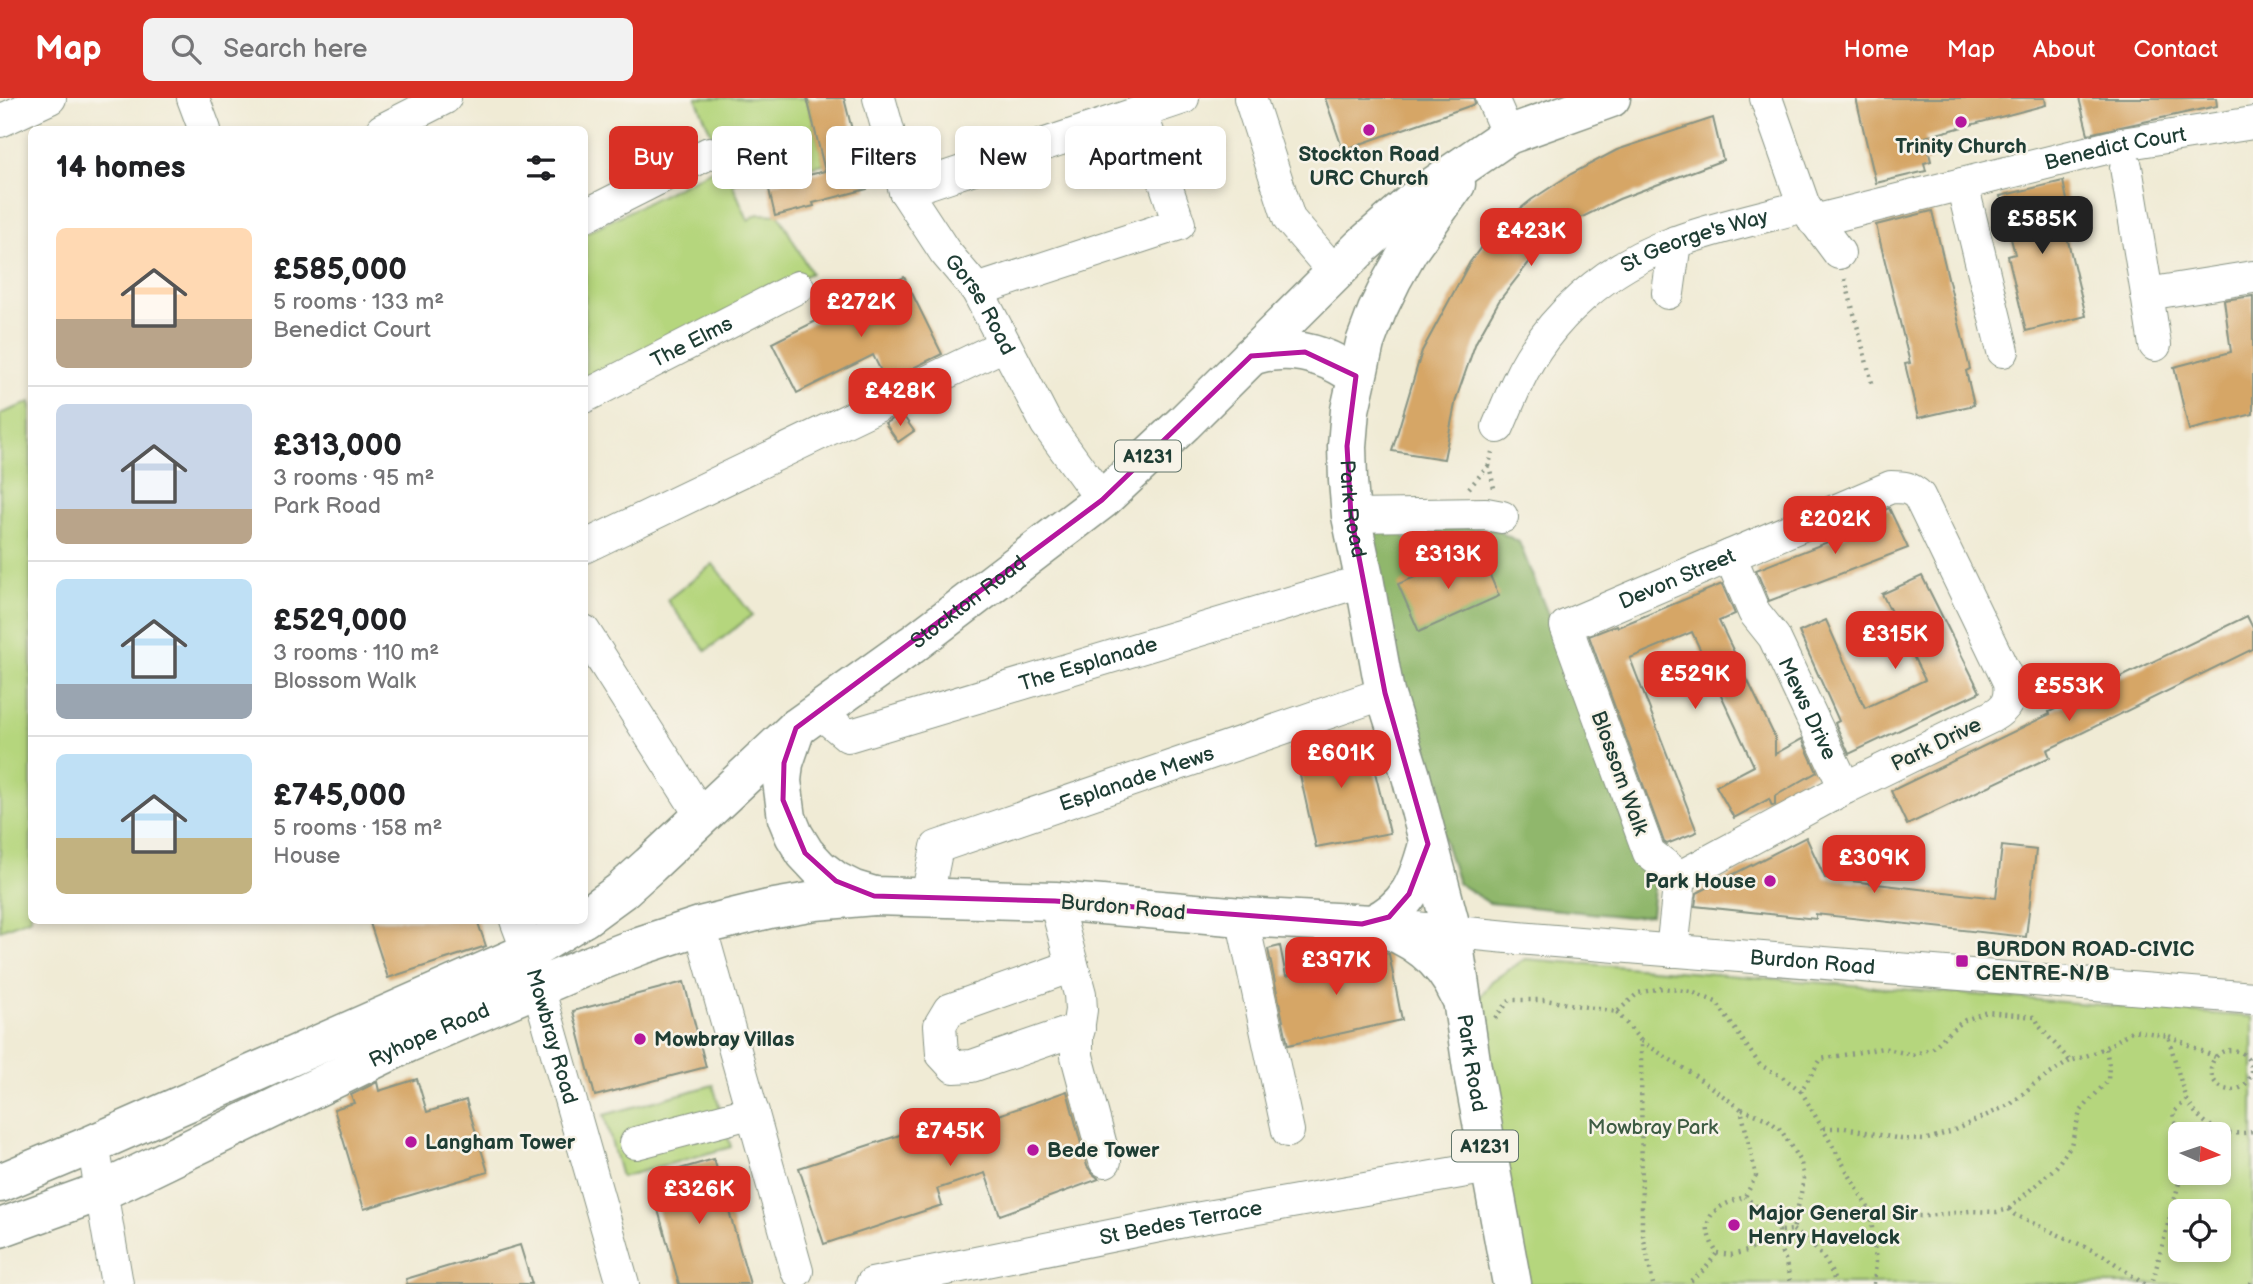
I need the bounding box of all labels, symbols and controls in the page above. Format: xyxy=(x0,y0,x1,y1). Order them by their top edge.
search box xyxy=(143,18,633,81)
text: Map xyxy=(35,29,101,69)
icon: search xyxy=(167,30,205,68)
text: Search here xyxy=(223,34,367,65)
text: Home xyxy=(1844,35,1909,64)
text: Map xyxy=(1947,35,1995,64)
text: About xyxy=(2033,35,2095,64)
text: Contact xyxy=(2133,35,2218,64)
marker: Trinity Church xyxy=(1953,114,1969,130)
marker: Stockton Road URC Church xyxy=(1361,122,1377,138)
street label: Benedict Court xyxy=(2042,122,2188,176)
chip: Buy xyxy=(609,126,698,189)
chip: Rent xyxy=(712,126,812,189)
chip: Filters xyxy=(826,126,941,189)
chip: New xyxy=(955,126,1051,189)
chip: Apartment xyxy=(1065,126,1226,189)
place label: Trinity Church xyxy=(1895,134,2027,159)
place label: Stockton Road URC Church xyxy=(1298,142,1440,191)
icon: filters xyxy=(522,149,560,187)
text: 14 homes xyxy=(56,150,185,186)
pin: £585K xyxy=(1993,197,2091,256)
street label: St George's Way xyxy=(1616,204,1771,278)
text: £585K xyxy=(2007,205,2077,233)
pin: £423K xyxy=(1482,208,1580,268)
text: £423K xyxy=(1496,217,1566,245)
street label: Gorse Road xyxy=(939,249,1020,359)
text: £585,000 xyxy=(273,252,407,288)
icon: home xyxy=(112,256,196,340)
pin: £272K xyxy=(812,280,910,339)
text: 5 rooms · 133 m² xyxy=(273,288,444,316)
text: £272K xyxy=(826,288,896,316)
street label: The Elms xyxy=(647,311,737,373)
text: Benedict Court xyxy=(273,316,431,344)
pin: £428K xyxy=(851,368,949,428)
text: £428K xyxy=(864,377,936,405)
text: £313,000 xyxy=(273,428,402,464)
icon: home xyxy=(112,432,196,516)
road number: A1231 xyxy=(1115,440,1181,472)
street label: Park Road xyxy=(1334,459,1371,560)
text: 3 rooms · 95 m² xyxy=(273,464,434,492)
text: Park Road xyxy=(273,492,381,520)
pin: £202K xyxy=(1786,496,1884,556)
text: £202K xyxy=(1799,505,1871,533)
pin: £313K xyxy=(1399,532,1497,591)
text: £313K xyxy=(1415,540,1481,568)
street label: Devon Street xyxy=(1615,543,1740,615)
street label: Stockton Road xyxy=(906,550,1031,654)
text: £529,000 xyxy=(273,603,407,639)
icon: home xyxy=(112,607,196,691)
pin: £315K xyxy=(1846,612,1944,671)
text: £315K xyxy=(1862,620,1928,648)
street label: The Esplanade xyxy=(1016,631,1160,697)
text: 3 rooms · 110 m² xyxy=(273,639,439,667)
pin: £529K xyxy=(1646,652,1744,711)
street label: Mews Drive xyxy=(1772,654,1842,764)
text: £529K xyxy=(1660,660,1730,688)
pin: £553K xyxy=(2020,664,2118,723)
text: Blossom Walk xyxy=(273,667,416,695)
text: £553K xyxy=(2034,672,2104,700)
street label: Blossom Walk xyxy=(1585,708,1654,839)
street label: Park Drive xyxy=(1887,712,1985,777)
pin: £601K xyxy=(1292,730,1390,790)
text: £601K xyxy=(1307,739,1375,767)
street label: Esplanade Mews xyxy=(1056,741,1217,817)
text: £745,000 xyxy=(273,778,406,814)
icon: home xyxy=(112,782,196,866)
text: 5 rooms · 158 m² xyxy=(273,814,442,842)
pin: £309K xyxy=(1825,836,1923,895)
text: House xyxy=(273,842,340,870)
text: £309K xyxy=(1838,844,1910,872)
place label: Park House xyxy=(1645,869,1756,894)
marker: Park House xyxy=(1762,873,1778,889)
street label: Burdon Road xyxy=(1059,890,1187,925)
pin: £397K xyxy=(1287,937,1385,997)
place label: BURDON ROAD-CIVIC CENTRE-N/B xyxy=(1976,937,2195,986)
street label: Burdon Road xyxy=(1749,945,1876,980)
text: £397K xyxy=(1301,946,1371,974)
marker: BURDON ROAD-CIVIC CENTRE-N/B xyxy=(1954,953,1970,969)
street label: Mowbray Road xyxy=(520,966,583,1107)
street label: Ryhope Road xyxy=(365,998,493,1073)
street label: Park Road xyxy=(1451,1012,1492,1114)
place label: Mowbray Villas xyxy=(654,1027,795,1052)
marker: Mowbray Villas xyxy=(632,1031,648,1047)
pin: £745K xyxy=(901,1108,999,1168)
park label: Mowbray Park xyxy=(1588,1115,1719,1140)
text: £745K xyxy=(915,1117,985,1145)
north arrow xyxy=(2168,1122,2231,1185)
map controls xyxy=(2168,1122,2231,1262)
place label: Langham Tower xyxy=(425,1130,576,1155)
road number: A1231 xyxy=(1452,1130,1518,1162)
marker: Langham Tower xyxy=(403,1134,419,1150)
place label: Bede Tower xyxy=(1047,1138,1160,1163)
marker: Bede Tower xyxy=(1025,1142,1041,1158)
pin: £326K xyxy=(650,1166,748,1226)
text: £326K xyxy=(663,1175,735,1203)
street label: St Bedes Terrace xyxy=(1098,1195,1264,1251)
button: locate xyxy=(2168,1199,2231,1262)
place label: Major General Sir Henry Havelock xyxy=(1748,1201,1919,1250)
marker: Major General Sir Henry Havelock xyxy=(1726,1217,1742,1233)

